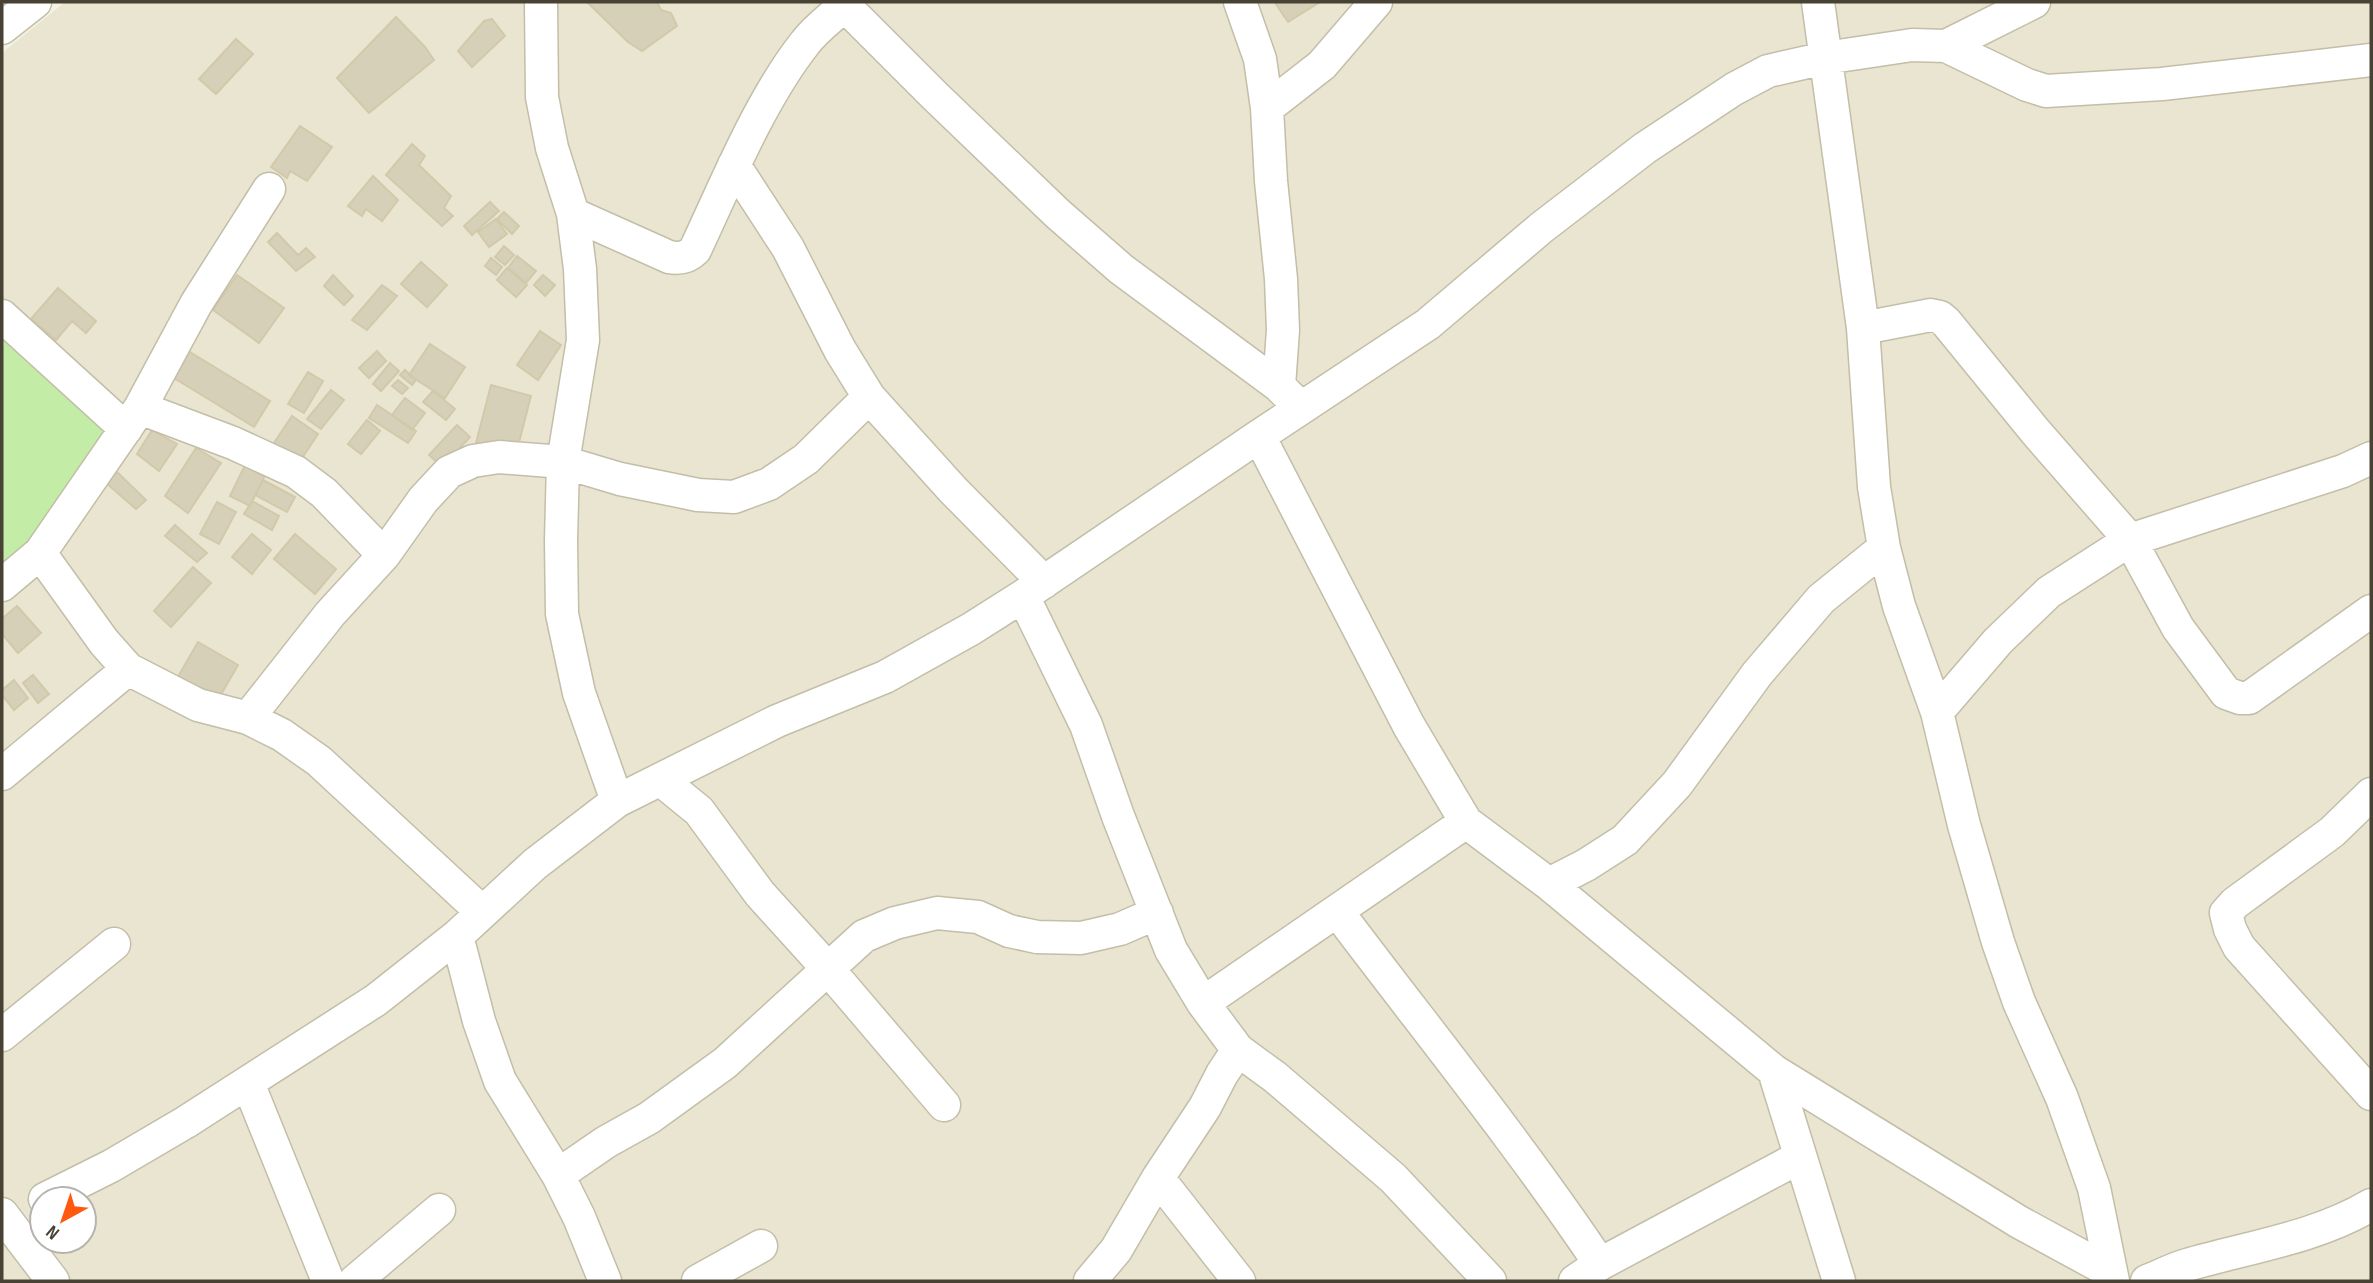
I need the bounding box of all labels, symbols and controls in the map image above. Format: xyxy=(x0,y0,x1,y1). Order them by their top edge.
north arrow xyxy=(28,1185,98,1255)
text: N xyxy=(42,1220,64,1244)

